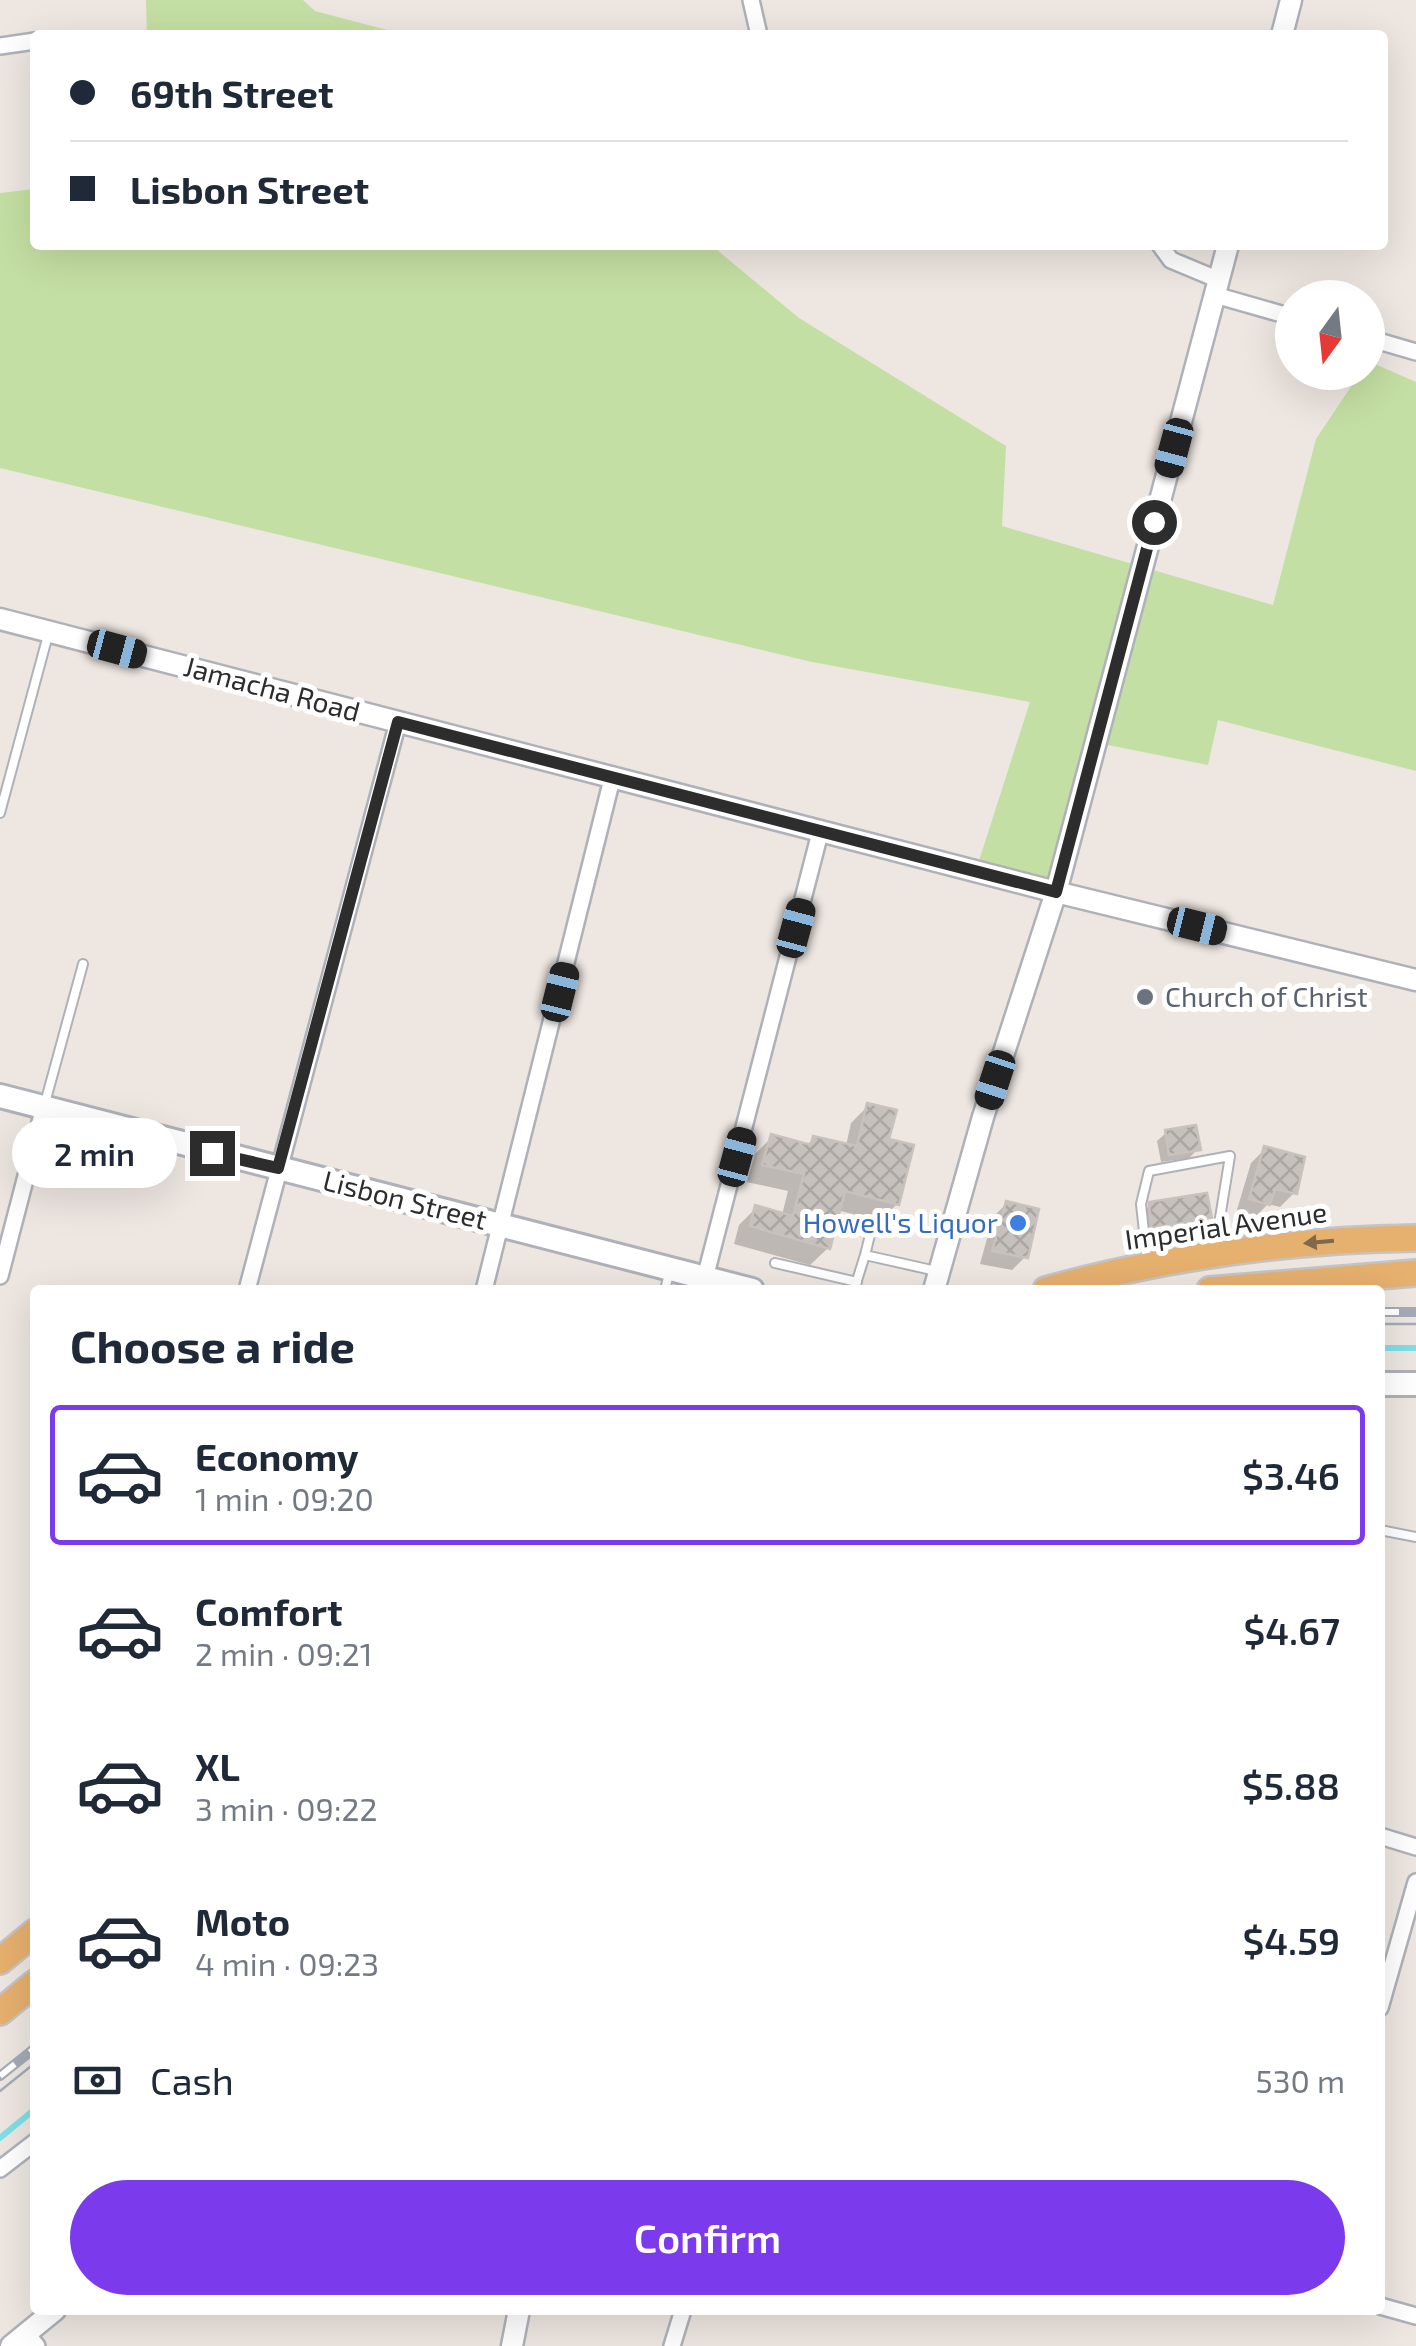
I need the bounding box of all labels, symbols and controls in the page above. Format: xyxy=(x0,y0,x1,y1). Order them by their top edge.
text: 69th Street xyxy=(130,70,334,116)
text: Lisbon Street xyxy=(130,166,369,212)
north arrow xyxy=(1275,280,1385,390)
map controls xyxy=(1275,280,1385,390)
car xyxy=(1152,415,1196,481)
route start xyxy=(1132,500,1177,545)
car xyxy=(84,627,150,671)
street label: Jamacha Road xyxy=(181,648,364,728)
car xyxy=(774,895,818,961)
car xyxy=(1164,904,1230,948)
car xyxy=(538,959,582,1025)
place label: Church of Christ xyxy=(1165,979,1368,1013)
marker: Church of Christ xyxy=(1134,986,1156,1008)
car xyxy=(971,1047,1019,1113)
callout: 2 min xyxy=(12,1118,177,1188)
car xyxy=(715,1124,759,1190)
route end xyxy=(190,1131,235,1176)
text: 2 min xyxy=(54,1134,135,1172)
street label: Lisbon Street xyxy=(320,1162,491,1236)
street label: Imperial Avenue xyxy=(1123,1194,1329,1256)
place label: Howell's Liquor xyxy=(803,1205,998,1239)
marker: Howell's Liquor xyxy=(1007,1212,1029,1234)
one-way arrow xyxy=(1302,1235,1334,1251)
text: Choose a ride xyxy=(70,1318,355,1372)
icon: car xyxy=(75,1430,165,1520)
text: Economy xyxy=(195,1433,359,1479)
text: $3.46 xyxy=(1242,1452,1340,1498)
text: 1 min · 09:20 xyxy=(195,1479,374,1517)
icon: car xyxy=(75,1585,165,1675)
text: Comfort xyxy=(195,1588,343,1634)
text: $4.67 xyxy=(1243,1607,1340,1653)
text: 2 min · 09:21 xyxy=(195,1634,372,1672)
icon: car xyxy=(75,1740,165,1830)
text: XL xyxy=(195,1743,240,1789)
text: $5.88 xyxy=(1242,1762,1340,1808)
text: 3 min · 09:22 xyxy=(195,1789,377,1827)
icon: car xyxy=(75,1895,165,1985)
text: Moto xyxy=(195,1898,290,1944)
text: $4.59 xyxy=(1242,1917,1340,1963)
text: 4 min · 09:23 xyxy=(195,1944,379,1982)
icon: cash xyxy=(70,2053,125,2108)
text: Cash xyxy=(150,2057,234,2103)
text: 530 m xyxy=(1256,2061,1345,2099)
button: Confirm xyxy=(70,2180,1345,2295)

